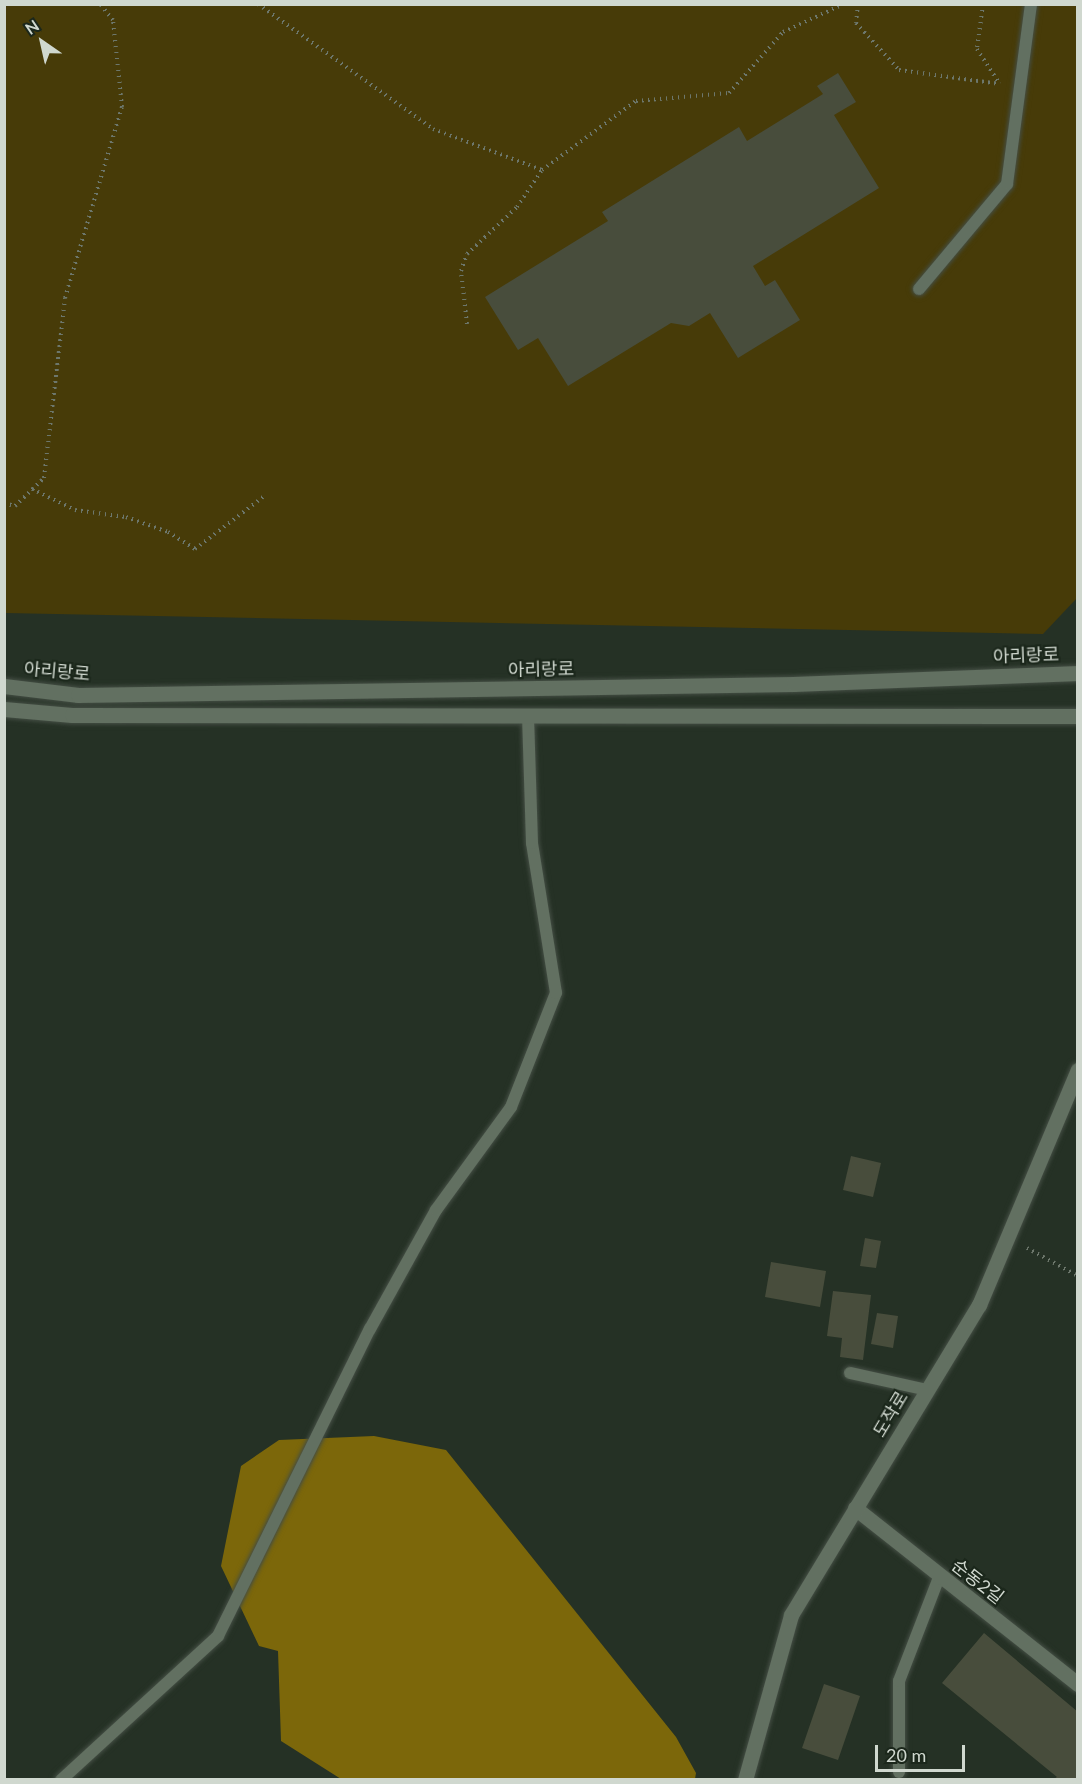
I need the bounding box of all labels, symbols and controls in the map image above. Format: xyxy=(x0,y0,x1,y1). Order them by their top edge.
north arrow xyxy=(12,12,72,72)
text: N xyxy=(21,15,42,38)
street label: 아리랑로 xyxy=(993,643,1059,667)
street label: 아리랑로 xyxy=(23,657,91,685)
street label: 아리랑로 xyxy=(508,658,574,680)
street label: 도작로 xyxy=(868,1387,912,1441)
street label: 순동2길 xyxy=(948,1554,1008,1608)
scale bar xyxy=(878,1733,968,1771)
text: 20 m xyxy=(886,1744,926,1766)

